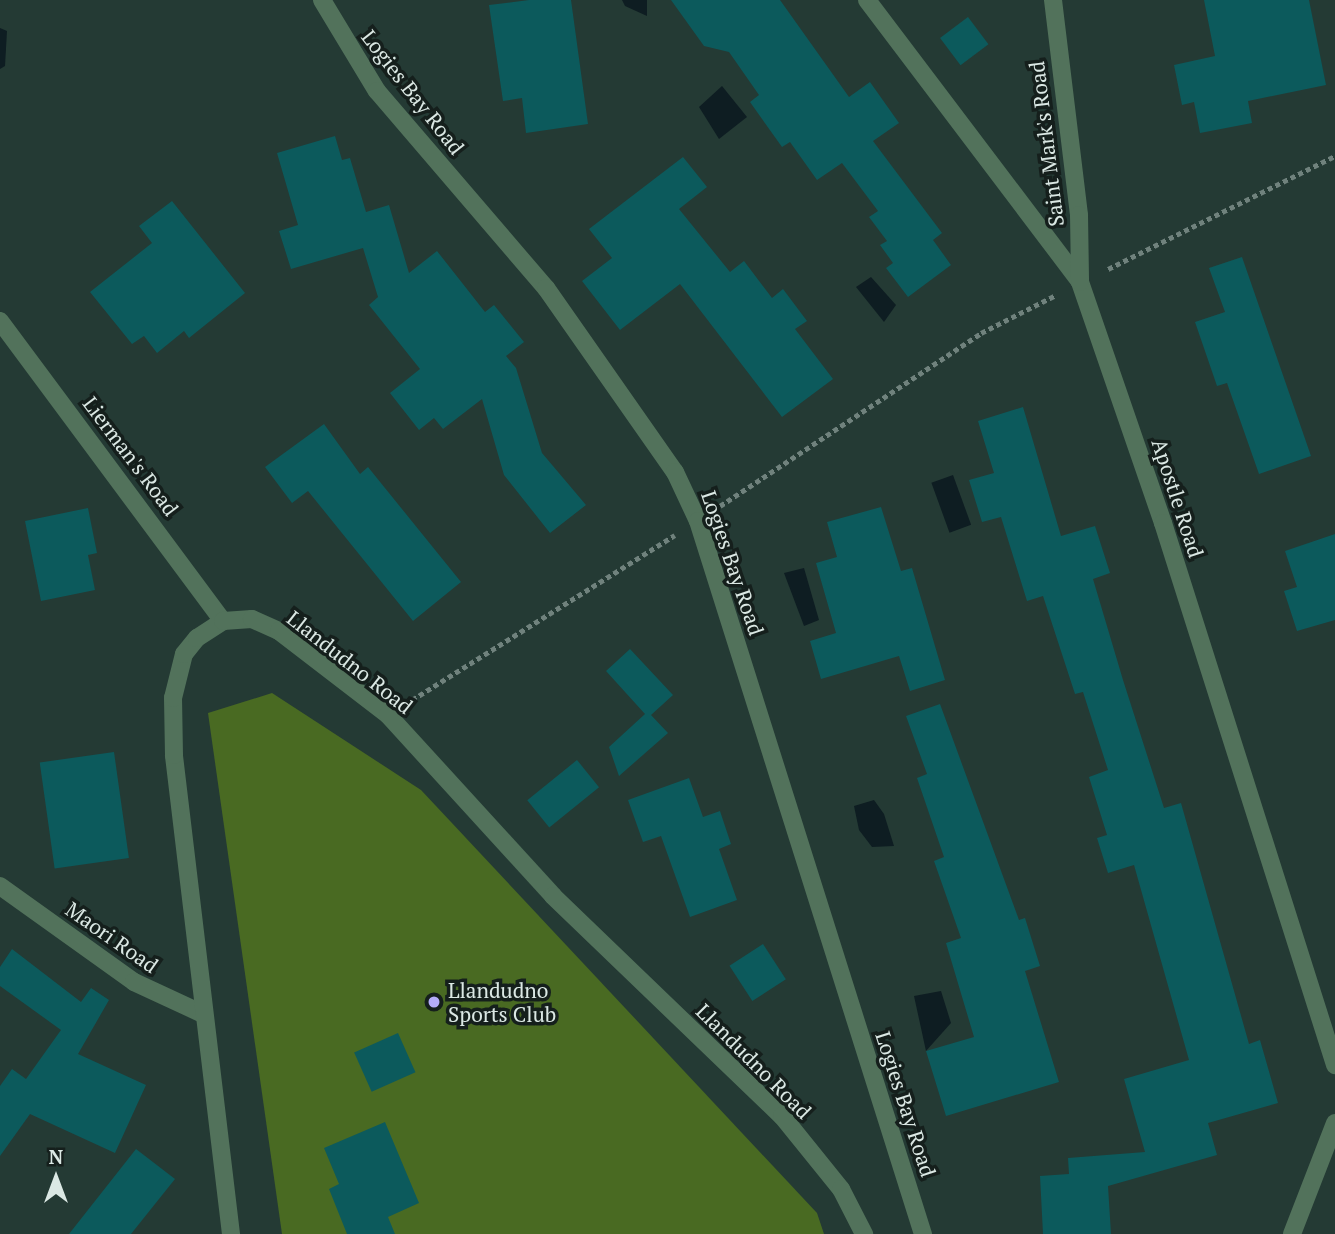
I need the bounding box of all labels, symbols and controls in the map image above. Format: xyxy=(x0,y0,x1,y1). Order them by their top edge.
street label: Logies Bay Road xyxy=(356,25,470,159)
street label: Saint Mark's Road xyxy=(1023,60,1069,228)
street label: Lierman's Road xyxy=(78,391,184,521)
street label: Apostle Road xyxy=(1147,435,1209,561)
street label: Logies Bay Road xyxy=(696,487,770,639)
street label: Llandudno Road xyxy=(282,605,418,719)
street label: Maori Road xyxy=(61,896,163,978)
place label: Llandudno Sports Club xyxy=(448,977,556,1027)
marker: Llandudno Sports Club xyxy=(426,994,442,1010)
street label: Llandudno Road xyxy=(691,998,817,1124)
street label: Logies Bay Road xyxy=(871,1028,941,1180)
north arrow xyxy=(21,1143,91,1213)
text: N xyxy=(49,1144,63,1169)

